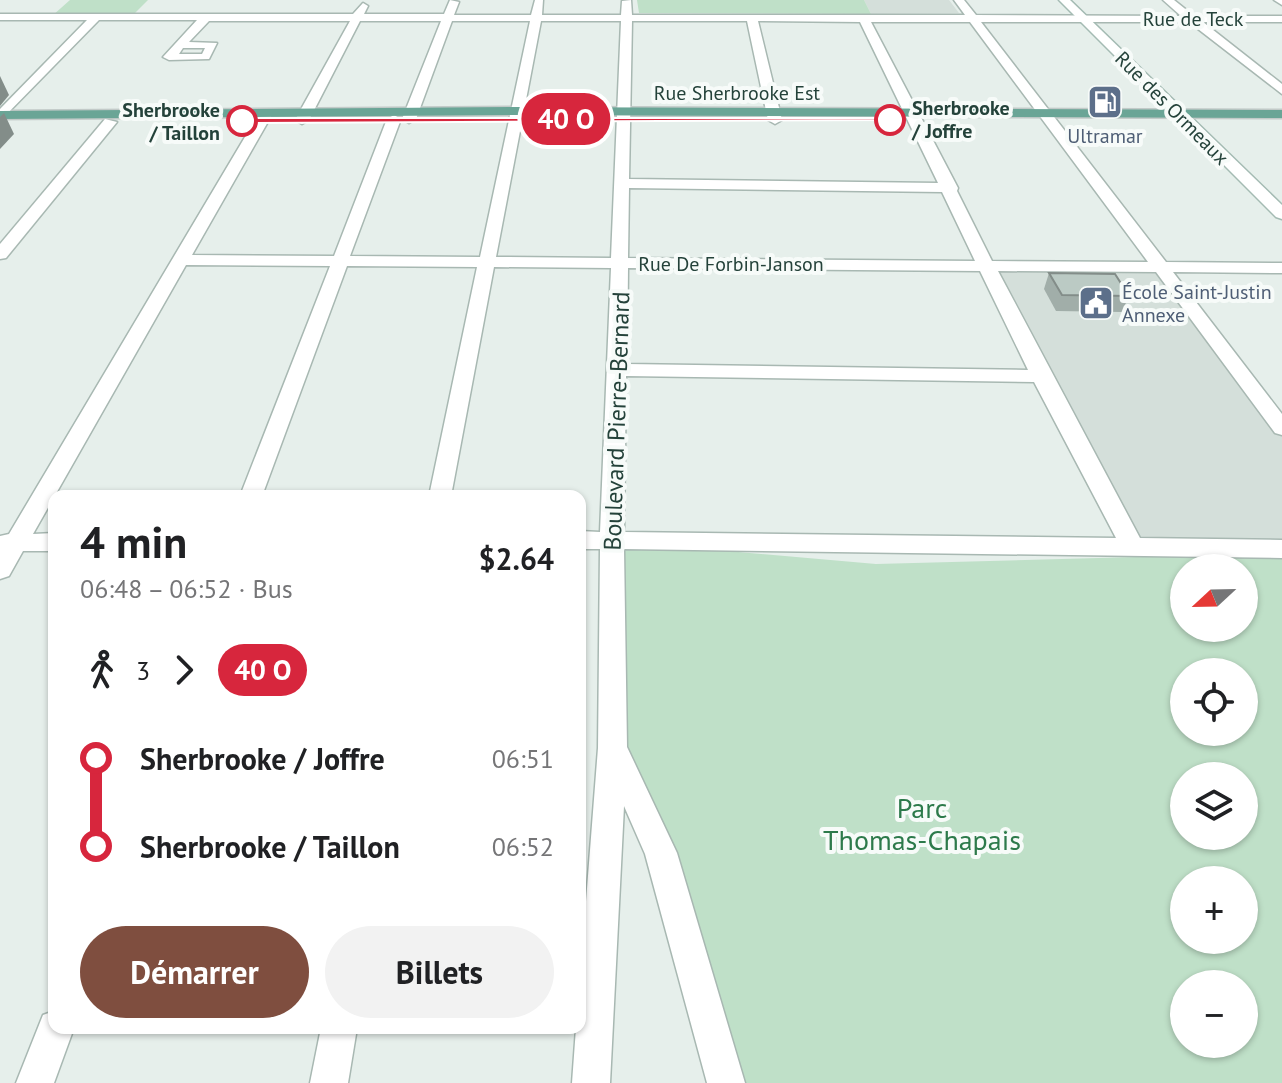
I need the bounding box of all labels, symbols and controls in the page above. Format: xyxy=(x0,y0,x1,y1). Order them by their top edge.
street label: Rue de Teck xyxy=(1143,6,1244,32)
street label: Rue des Ormeaux xyxy=(1110,46,1234,170)
street label: Rue Sherbrooke Est xyxy=(654,80,820,106)
fuel station icon: Ultramar xyxy=(1086,83,1124,121)
line badge: 40 O xyxy=(510,93,622,145)
place label: Sherbrooke / Joffre xyxy=(911,95,1010,144)
place label: Sherbrooke / Taillon xyxy=(122,97,220,146)
text: 40 O xyxy=(537,100,595,137)
marker: Sherbrooke / Joffre xyxy=(875,105,905,135)
marker: Sherbrooke / Taillon xyxy=(227,106,257,136)
place label: Ultramar xyxy=(1067,123,1143,149)
street label: Rue De Forbin-Janson xyxy=(638,251,824,277)
place label: École Saint-Justin Annexe xyxy=(1122,279,1272,328)
public building icon: École Saint-Justin Annexe xyxy=(1077,284,1115,322)
street label: Boulevard Pierre-Bernard xyxy=(596,291,637,551)
text: 4 min xyxy=(80,513,187,570)
text: $2.64 xyxy=(479,539,554,578)
north arrow xyxy=(1170,554,1258,642)
map controls xyxy=(1170,554,1258,1058)
text: 06:48 – 06:52 · Bus xyxy=(80,572,293,605)
icon: walk xyxy=(80,648,124,692)
icon: forward xyxy=(162,648,206,692)
text: 40 O xyxy=(234,651,291,688)
text: 3 xyxy=(136,654,150,687)
button: locate xyxy=(1170,658,1258,746)
text: Sherbrooke / Joffre xyxy=(140,739,385,778)
text: 06:51 xyxy=(492,742,554,775)
button: layers xyxy=(1170,762,1258,850)
park label: Parc Thomas-Chapais xyxy=(823,789,1021,858)
text: Sherbrooke / Taillon xyxy=(140,827,400,866)
text: 06:52 xyxy=(492,830,554,863)
button: + xyxy=(1170,866,1258,954)
button: Démarrer xyxy=(80,926,309,1018)
button: Billets xyxy=(325,926,554,1018)
button: − xyxy=(1170,970,1258,1058)

